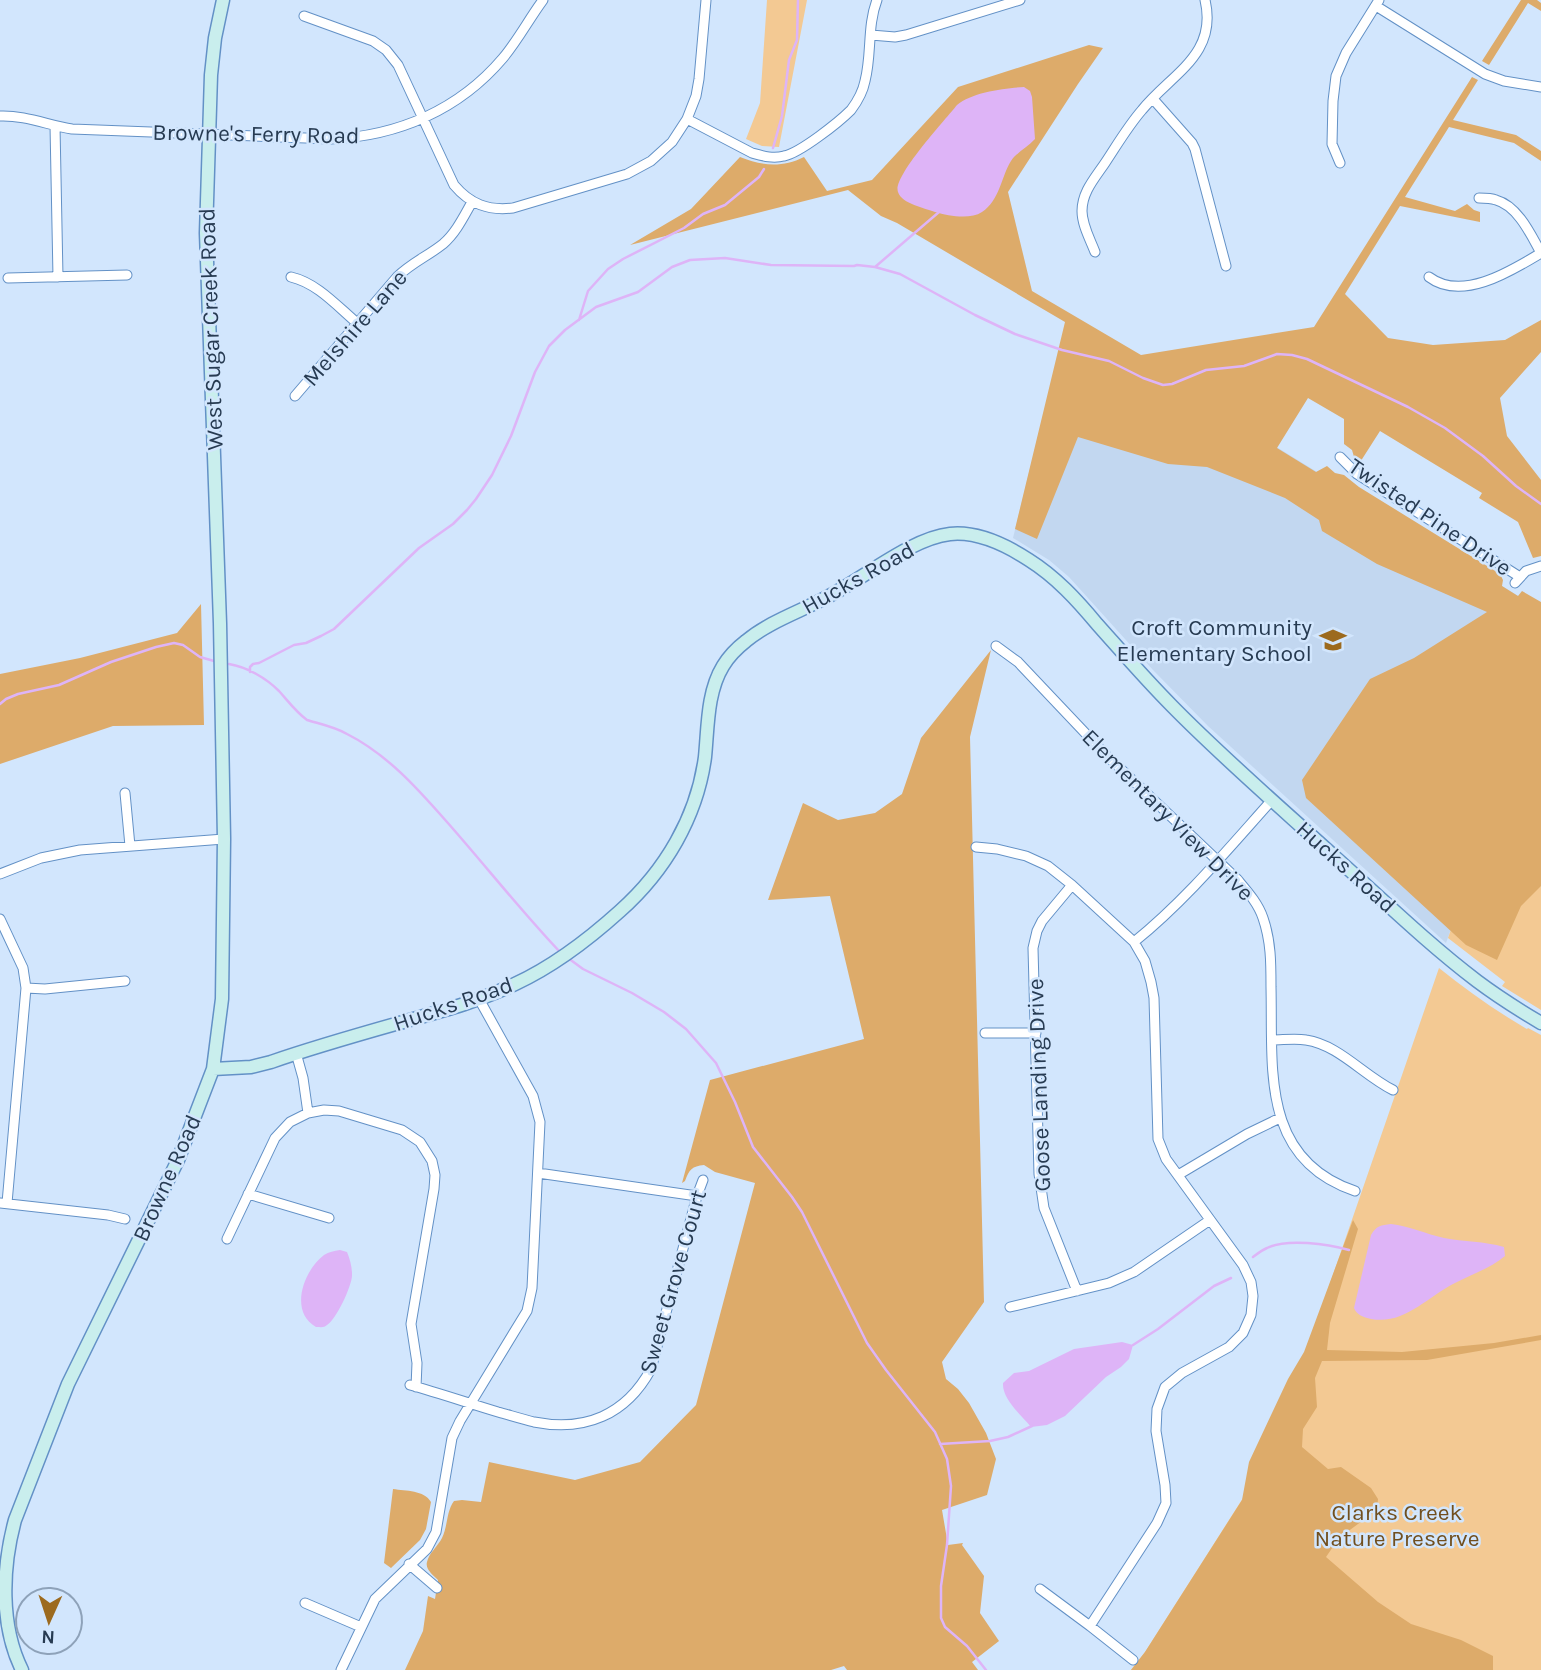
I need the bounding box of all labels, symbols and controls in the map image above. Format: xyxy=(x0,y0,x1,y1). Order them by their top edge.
street label: Browne's Ferry Road xyxy=(152,119,360,149)
street label: West Sugar Creek Road xyxy=(193,207,229,451)
street label: Melshire Lane xyxy=(297,264,413,392)
street label: Twisted Pine Drive xyxy=(1343,453,1517,581)
street label: Hucks Road xyxy=(797,536,919,620)
place label: Croft Community Elementary School xyxy=(1117,614,1312,667)
school or university icon: Croft Community Elementary School xyxy=(1318,625,1348,655)
street label: Elementary View Drive xyxy=(1077,724,1259,906)
street label: Hucks Road xyxy=(1291,815,1401,919)
street label: Hucks Road xyxy=(390,971,516,1037)
street label: Goose Landing Drive xyxy=(1022,978,1056,1192)
street label: Browne Road xyxy=(127,1110,207,1246)
street label: Sweet Grove Court xyxy=(634,1186,712,1377)
park label: Clarks Creek Nature Preserve xyxy=(1315,1499,1480,1552)
north arrow xyxy=(14,1586,84,1656)
text: N xyxy=(41,1626,56,1648)

